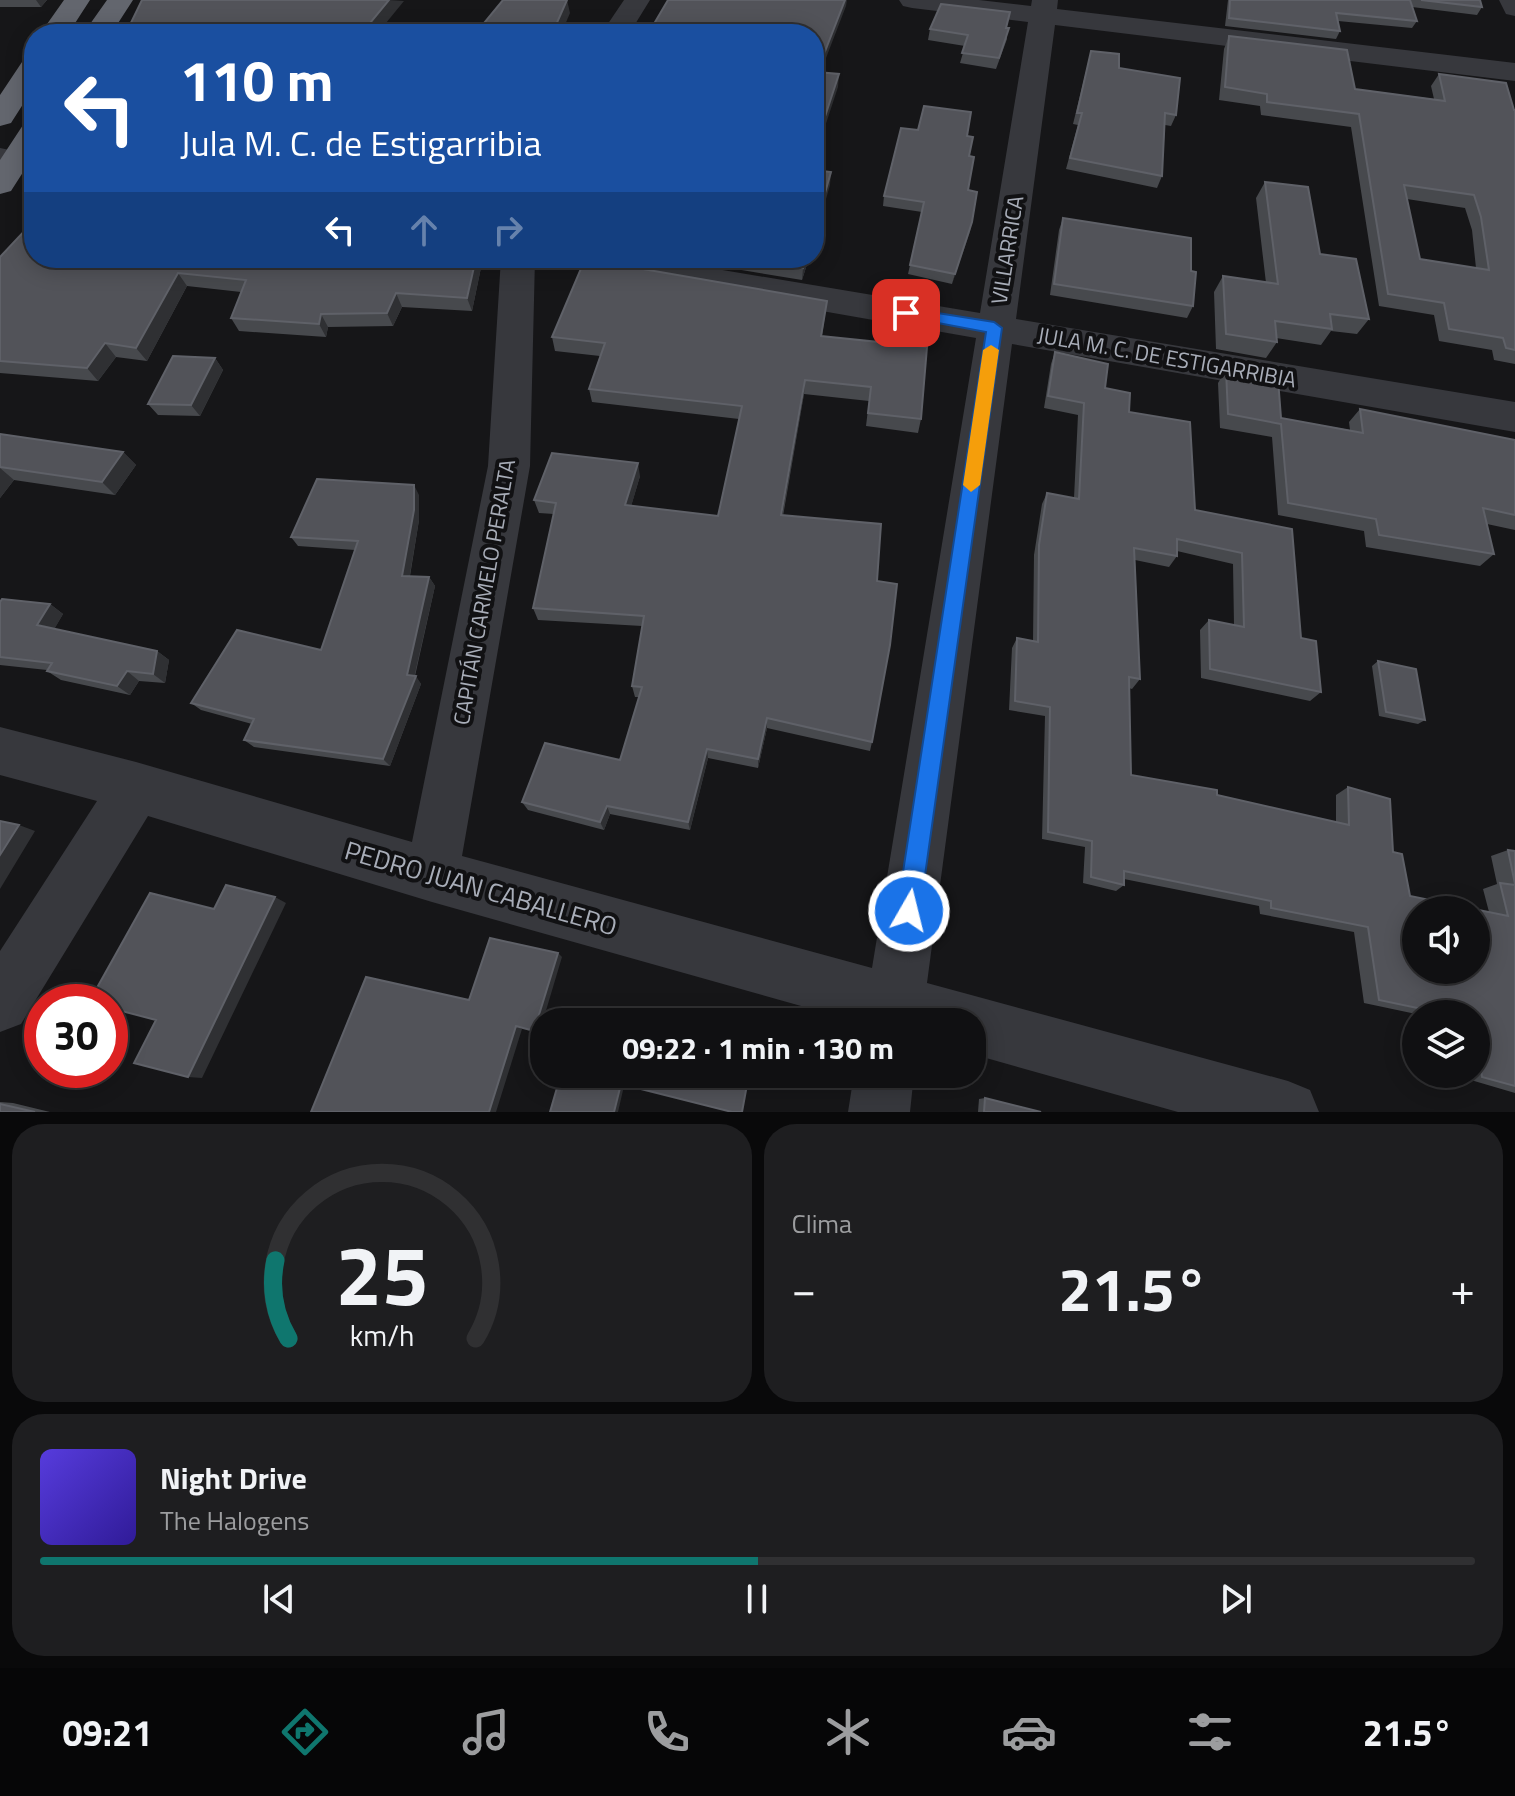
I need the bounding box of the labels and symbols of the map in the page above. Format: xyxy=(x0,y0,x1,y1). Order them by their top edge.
street label: VILLARRICA xyxy=(982,193,1032,307)
pin xyxy=(872,279,940,347)
street label: JULA M. C. DE ESTIGARRIBIA xyxy=(1035,318,1299,396)
street label: CAPITÁN CARMELO PERALTA xyxy=(444,456,524,728)
street label: PEDRO JUAN CABALLERO xyxy=(340,830,622,946)
position arrow xyxy=(867,869,951,953)
speed limit sign: 30 xyxy=(24,984,128,1088)

